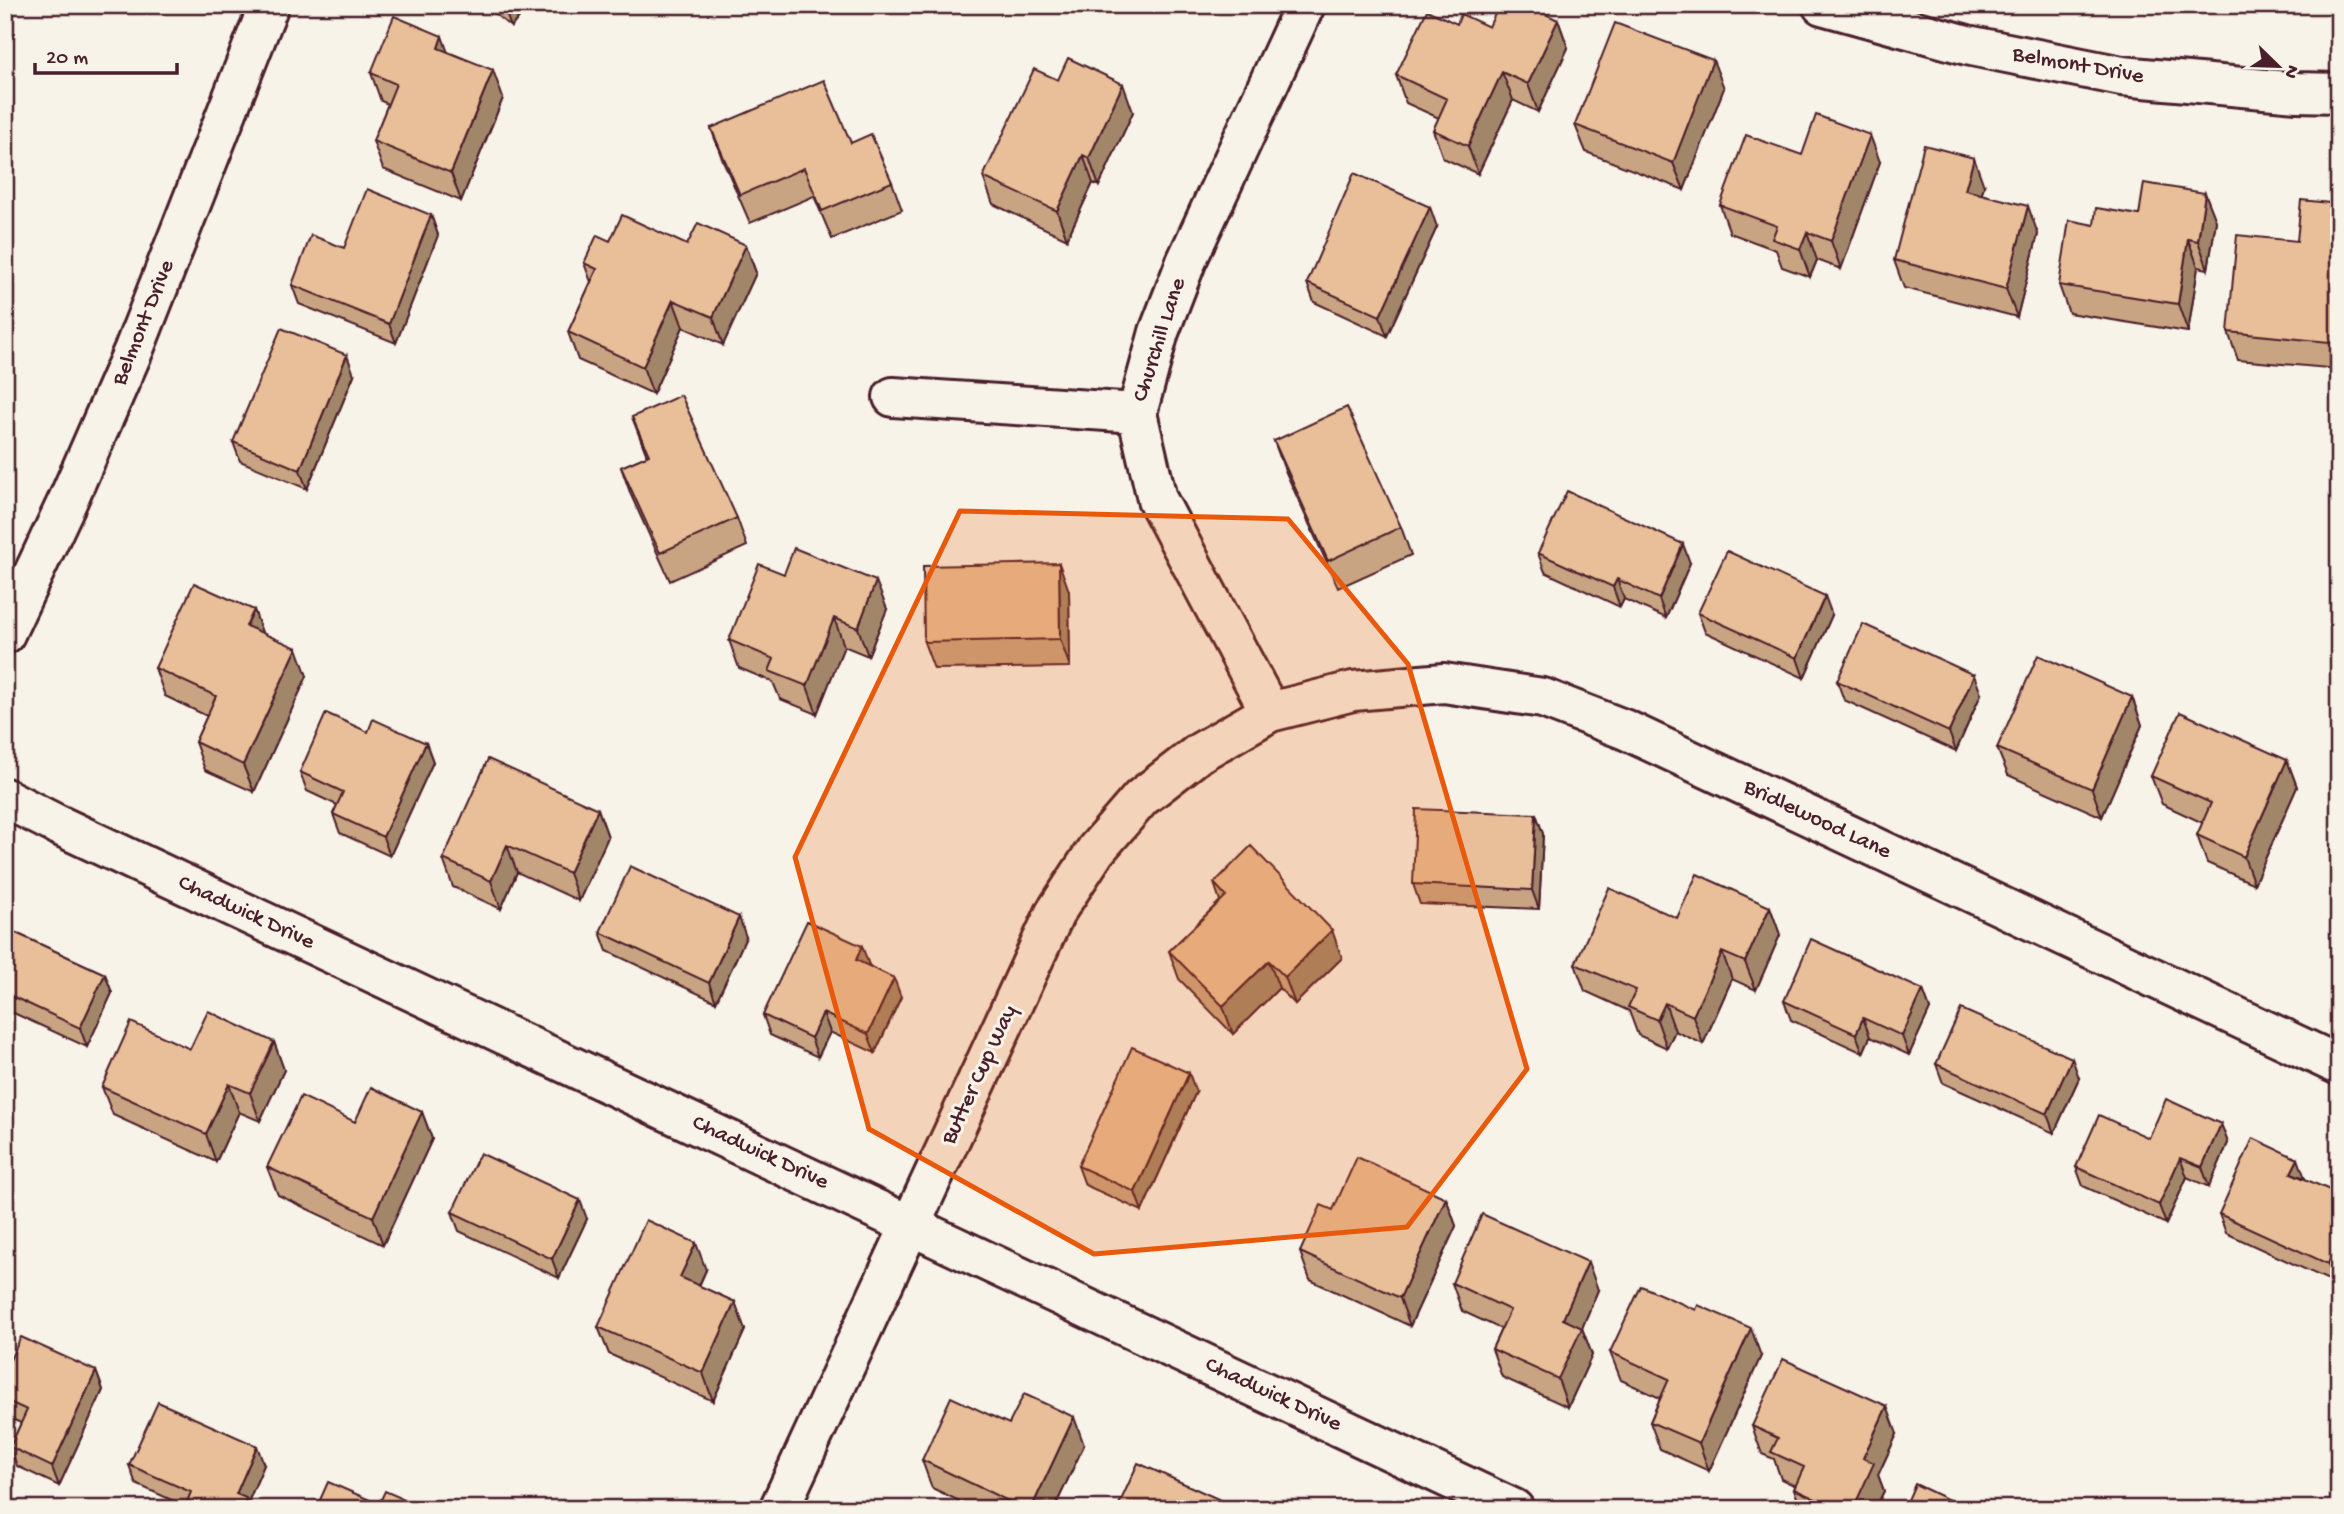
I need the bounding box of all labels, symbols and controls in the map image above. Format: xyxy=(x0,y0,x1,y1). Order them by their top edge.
scale bar xyxy=(35,32,177,76)
north arrow xyxy=(2242,32,2312,102)
street label: Belmont Drive xyxy=(2009,41,2147,91)
text: 20 m xyxy=(46,47,88,72)
text: N xyxy=(2277,61,2303,81)
street label: Belmont Drive xyxy=(106,255,182,391)
street label: Churchill Lane xyxy=(1127,274,1193,405)
street label: Bridlewood Lane xyxy=(1738,774,1896,867)
street label: Chadwick Drive xyxy=(173,870,320,957)
street label: Butter Cup Way xyxy=(936,1001,1024,1150)
street label: Chadwick Drive xyxy=(687,1110,834,1197)
street label: Chadwick Drive xyxy=(1200,1352,1347,1439)

